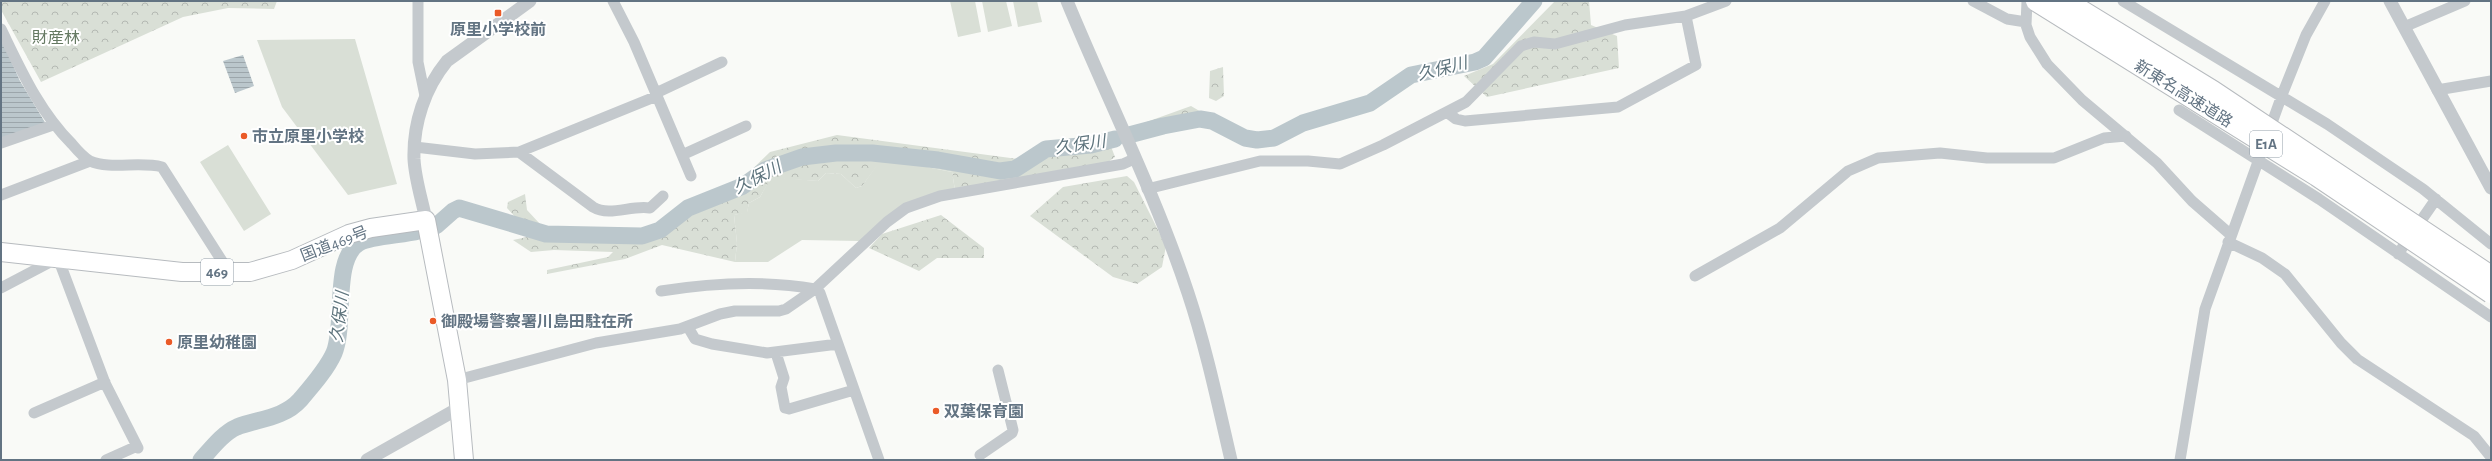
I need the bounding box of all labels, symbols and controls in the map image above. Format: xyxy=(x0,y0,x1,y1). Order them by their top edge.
marker: 原里小学校前 xyxy=(493,8,503,18)
place label: 原里小学校前 xyxy=(450,21,546,38)
park label: 財産林 xyxy=(32,30,80,46)
water label: 久保川 xyxy=(1415,53,1471,83)
street label: 新東名高速道路 xyxy=(2132,57,2236,130)
place label: 市立原里小学校 xyxy=(252,128,364,145)
marker: 市立原里小学校 xyxy=(239,131,249,141)
water label: 久保川 xyxy=(1053,131,1108,156)
road number: E1A xyxy=(2250,131,2282,157)
water label: 久保川 xyxy=(730,156,786,197)
street label: 国道469号 xyxy=(298,223,370,264)
road number: 469 xyxy=(201,259,233,285)
water label: 久保川 xyxy=(327,289,351,343)
place label: 御殿場警察署川島田駐在所 xyxy=(441,313,633,330)
marker: 御殿場警察署川島田駐在所 xyxy=(428,316,438,326)
place label: 原里幼稚園 xyxy=(177,334,257,351)
marker: 原里幼稚園 xyxy=(164,337,174,347)
place label: 双葉保育園 xyxy=(944,403,1024,420)
marker: 双葉保育園 xyxy=(931,406,941,416)

